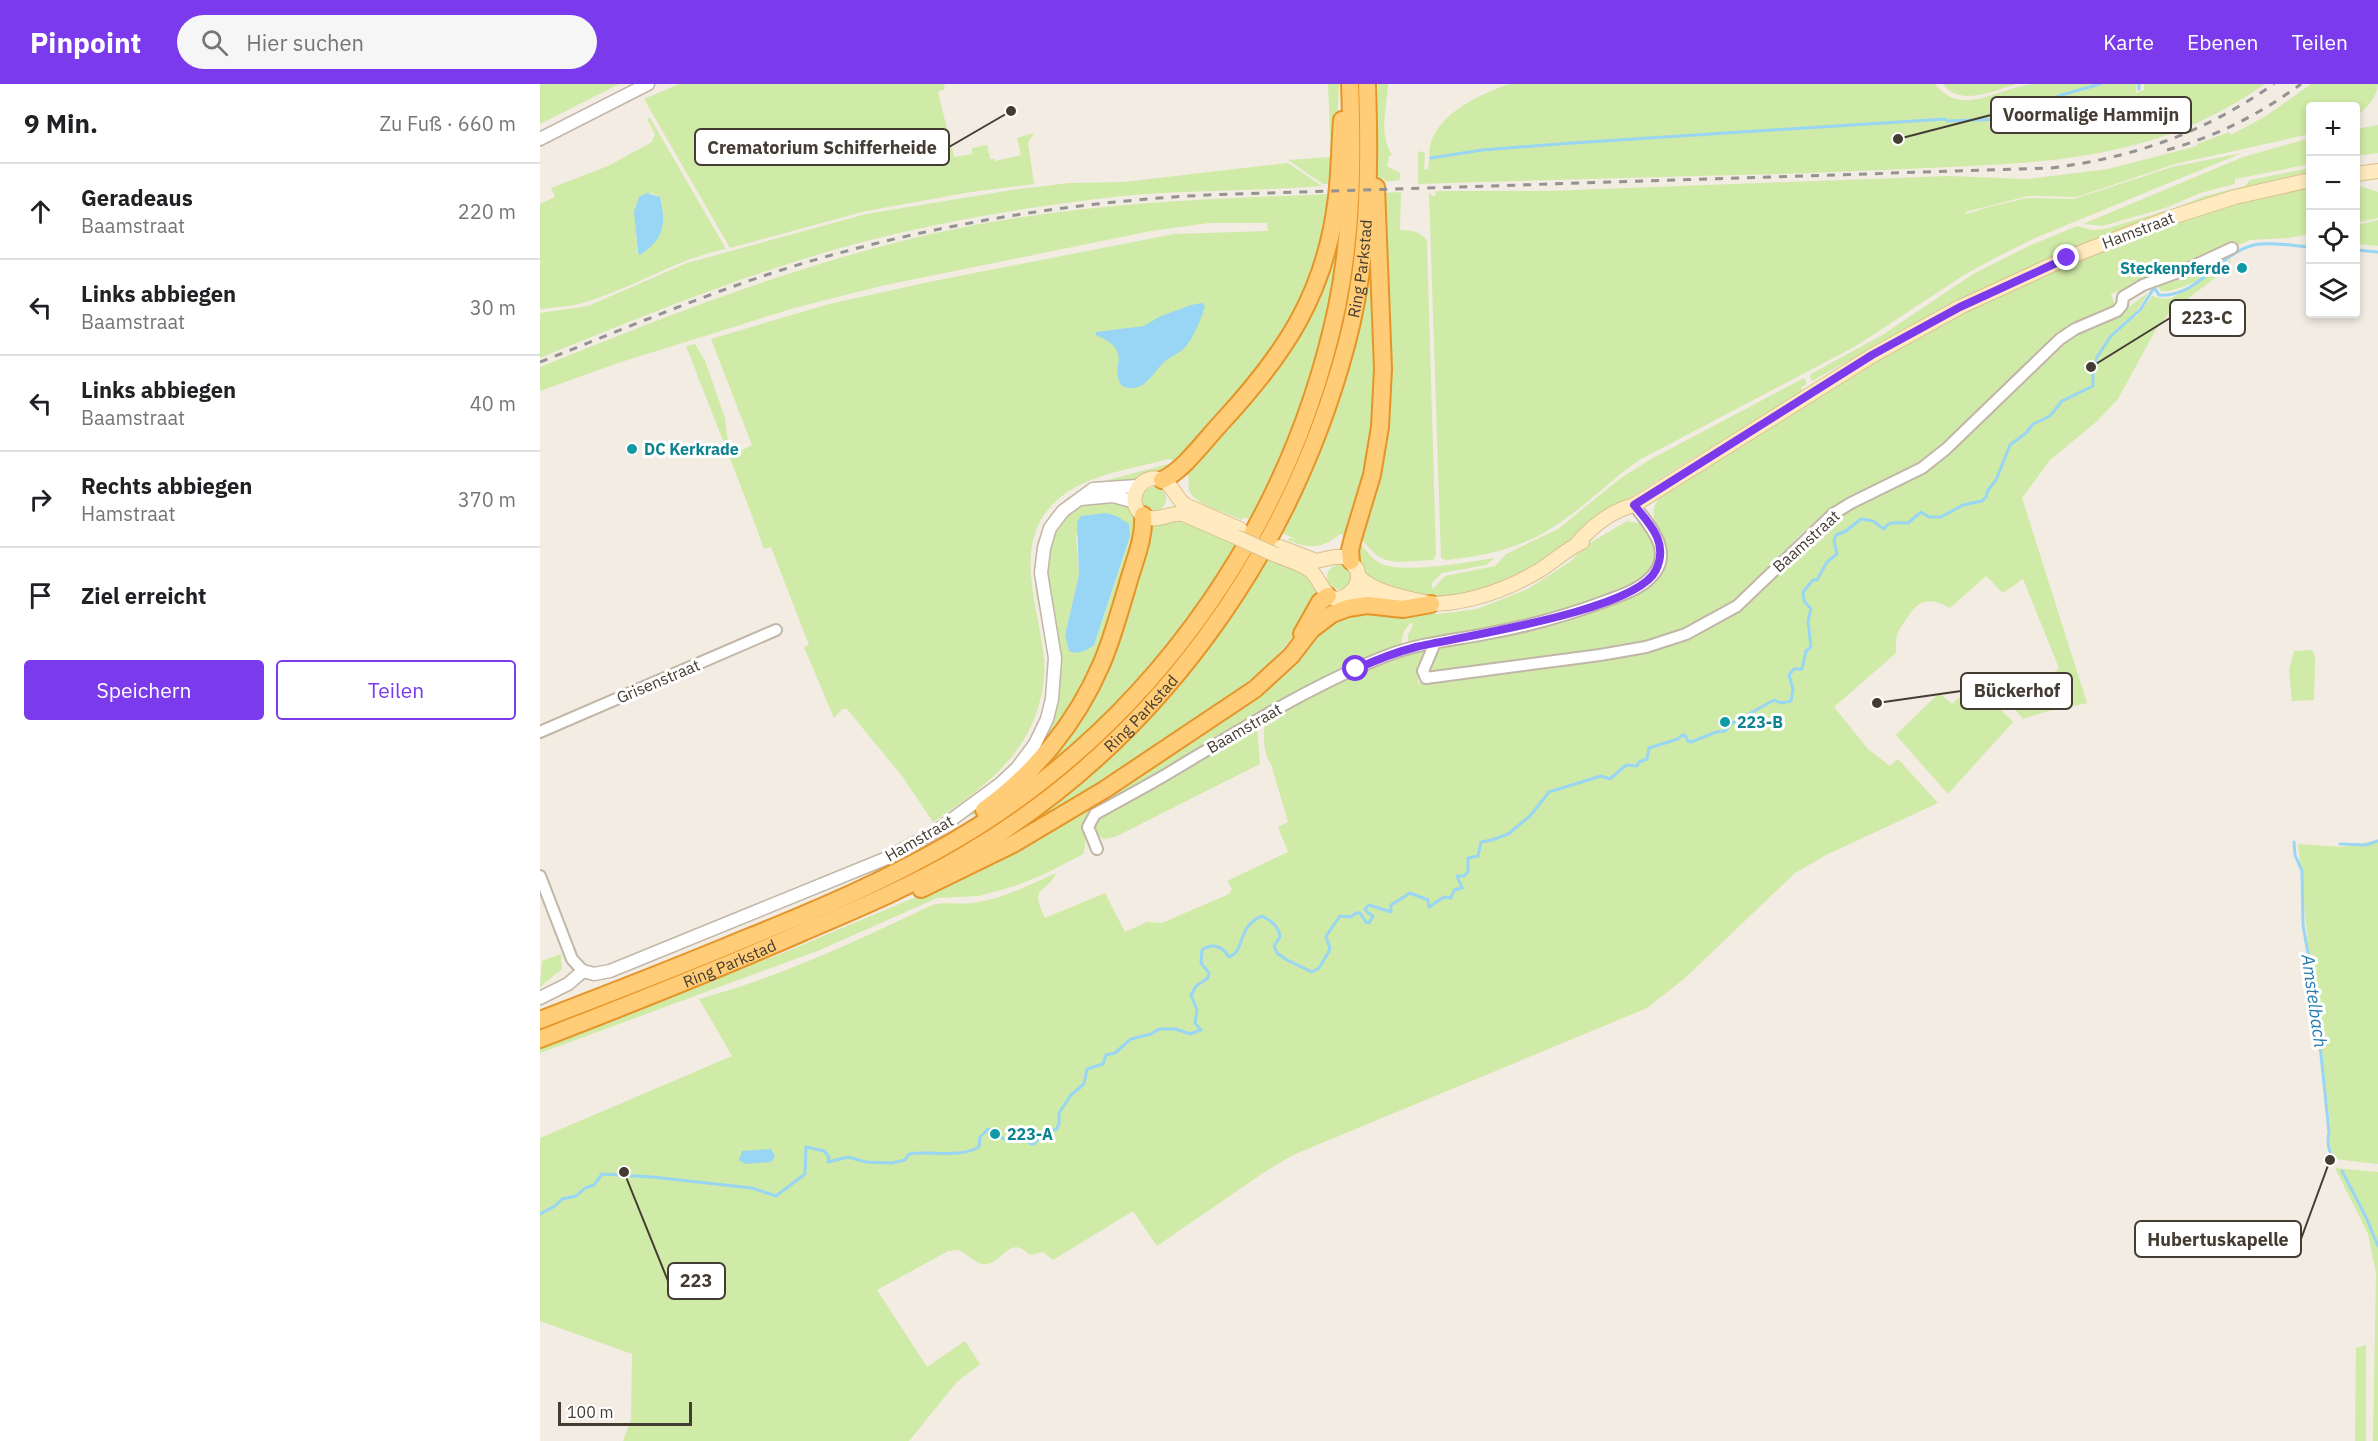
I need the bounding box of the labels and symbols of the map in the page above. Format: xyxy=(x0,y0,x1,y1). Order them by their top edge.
callout: Voormalige Hammijn xyxy=(1991,97,2191,133)
text: Voormalige Hammijn xyxy=(2003,103,2179,126)
callout: Crematorium Schifferheide xyxy=(695,129,949,165)
text: Crematorium Schifferheide xyxy=(707,136,937,159)
street label: Hamstraat xyxy=(2099,207,2177,253)
street label: Ring Parkstad xyxy=(1343,219,1376,320)
route end xyxy=(2053,244,2079,270)
place label: Steckenpferde xyxy=(2120,258,2230,278)
marker: Steckenpferde xyxy=(2235,261,2249,275)
callout: 223-C xyxy=(2170,300,2245,336)
text: 223-C xyxy=(2181,306,2233,329)
place label: DC Kerkrade xyxy=(644,439,739,459)
marker: DC Kerkrade xyxy=(625,442,639,456)
street label: Baamstraat xyxy=(1768,506,1844,576)
street label: Grisenstraat xyxy=(613,655,703,707)
route start xyxy=(1342,655,1368,681)
street label: Ring Parkstad xyxy=(1100,671,1182,756)
callout: Bückerhof xyxy=(1961,673,2072,709)
text: Bückerhof xyxy=(1974,679,2061,702)
street label: Baamstraat xyxy=(1203,699,1285,757)
place label: 223-B xyxy=(1737,712,1783,732)
marker: 223-B xyxy=(1718,715,1732,729)
street label: Hamstraat xyxy=(881,810,957,866)
street label: Ring Parkstad xyxy=(680,935,779,992)
water label: Amstelbach xyxy=(2296,952,2332,1049)
place label: 223-A xyxy=(1007,1124,1053,1144)
marker: 223-A xyxy=(988,1127,1002,1141)
callout: Hubertuskapelle xyxy=(2135,1221,2301,1257)
text: Hubertuskapelle xyxy=(2147,1228,2289,1251)
callout: 223 xyxy=(668,1263,725,1299)
text: 223 xyxy=(680,1269,712,1292)
scale bar xyxy=(558,1399,692,1426)

